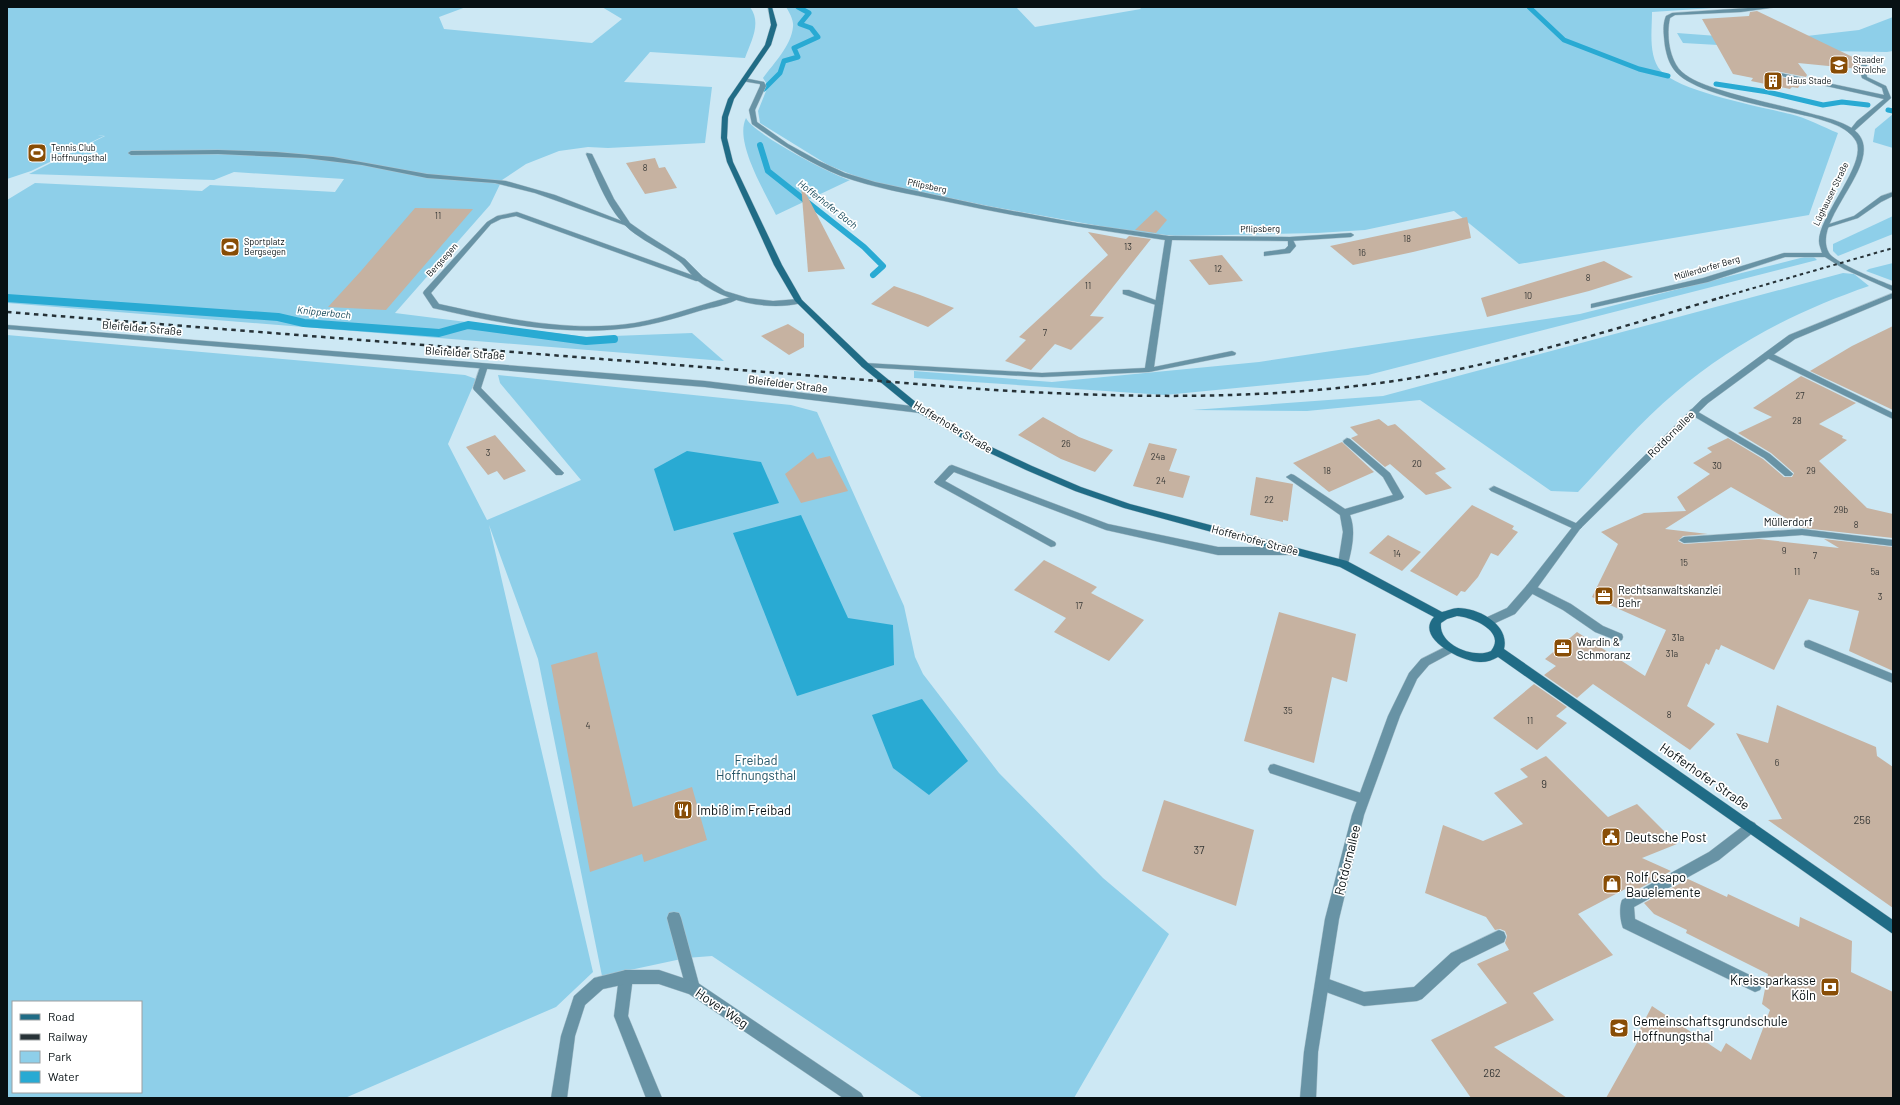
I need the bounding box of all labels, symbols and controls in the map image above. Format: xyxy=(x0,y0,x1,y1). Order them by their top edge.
school or university icon: Staader Strolche xyxy=(1828,54,1850,76)
place label: Staader Strolche xyxy=(1853,54,1886,75)
building icon: Haus Stade xyxy=(1762,70,1784,92)
place label: Haus Stade xyxy=(1787,75,1831,86)
sports icon: Tennis Club Hoffnungsthal xyxy=(26,142,48,164)
place label: Tennis Club Hoffnungsthal xyxy=(51,142,107,163)
street label: Lüghauser Straße xyxy=(1810,160,1851,227)
house number: 8 xyxy=(643,162,648,173)
street label: Pflipsberg xyxy=(906,176,948,195)
water label: Hofferhofer Bach xyxy=(796,177,860,231)
house number: 11 xyxy=(435,210,441,221)
street label: Pflipsberg xyxy=(1240,223,1280,234)
house number: 18 xyxy=(1403,233,1411,244)
sports icon: Sportplatz Bergsegen xyxy=(219,236,241,258)
place label: Sportplatz Bergsegen xyxy=(244,236,286,257)
street label: Bergsegen xyxy=(424,240,460,279)
house number: 13 xyxy=(1124,241,1132,252)
house number: 16 xyxy=(1358,247,1366,258)
street label: Müllerdorfer Berg xyxy=(1673,253,1741,282)
house number: 12 xyxy=(1214,263,1222,274)
house number: 8 xyxy=(1586,272,1591,283)
house number: 11 xyxy=(1085,280,1091,291)
house number: 10 xyxy=(1524,290,1532,301)
water label: Knipperbach xyxy=(297,303,351,321)
street label: Bleifelder Straße xyxy=(102,318,183,337)
house number: 7 xyxy=(1043,327,1048,338)
street label: Bleifelder Straße xyxy=(425,343,506,362)
street label: Bleifelder Straße xyxy=(748,372,829,395)
house number: 27 xyxy=(1795,390,1805,401)
street label: Hofferhofer Straße xyxy=(912,398,995,455)
street label: Rotdornallee xyxy=(1645,407,1697,460)
house number: 28 xyxy=(1792,415,1802,426)
house number: 26 xyxy=(1061,438,1071,449)
house number: 3 xyxy=(486,447,491,458)
house number: 24a xyxy=(1151,451,1165,462)
house number: 20 xyxy=(1412,458,1422,469)
house number: 30 xyxy=(1712,460,1722,471)
house number: 18 xyxy=(1323,465,1331,476)
house number: 29 xyxy=(1806,465,1816,476)
house number: 24 xyxy=(1156,475,1166,486)
house number: 22 xyxy=(1264,494,1274,505)
house number: 29b xyxy=(1834,504,1848,515)
street label: Müllerdorf xyxy=(1764,515,1812,528)
house number: 8 xyxy=(1854,519,1859,530)
street label: Hofferhofer Straße xyxy=(1210,522,1300,557)
house number: 9 xyxy=(1782,545,1787,556)
house number: 14 xyxy=(1393,548,1401,559)
house number: 7 xyxy=(1813,550,1818,561)
house number: 15 xyxy=(1680,557,1688,568)
house number: 11 xyxy=(1794,566,1800,577)
house number: 5a xyxy=(1870,566,1880,577)
place label: Rechtsanwaltskanzlei Behr xyxy=(1618,583,1721,609)
office icon: Rechtsanwaltskanzlei Behr xyxy=(1593,585,1615,607)
house number: 3 xyxy=(1878,591,1883,602)
house number: 17 xyxy=(1075,600,1083,611)
house number: 31a xyxy=(1672,632,1684,643)
place label: Wardin & Schmoranz xyxy=(1577,635,1631,661)
office icon: Wardin & Schmoranz xyxy=(1552,637,1574,659)
house number: 31a xyxy=(1666,648,1678,659)
house number: 35 xyxy=(1283,705,1293,716)
house number: 8 xyxy=(1667,709,1672,720)
house number: 11 xyxy=(1527,715,1533,726)
house number: 4 xyxy=(586,720,591,731)
street label: Hofferhofer Straße xyxy=(1657,739,1753,813)
park label: Freibad Hoffnungsthal xyxy=(716,752,796,783)
house number: 6 xyxy=(1775,757,1780,768)
house number: 9 xyxy=(1541,777,1547,790)
restaurant icon: Imbiß im Freibad xyxy=(672,799,694,821)
place label: Imbiß im Freibad xyxy=(697,802,791,818)
house number: 256 xyxy=(1853,813,1871,826)
street label: Rotdornallee xyxy=(1331,823,1363,897)
public building icon: Deutsche Post xyxy=(1600,826,1622,848)
place label: Deutsche Post xyxy=(1625,829,1707,845)
house number: 37 xyxy=(1194,843,1204,856)
place label: Rolf Csapo Bauelemente xyxy=(1626,869,1701,900)
shop icon: Rolf Csapo Bauelemente xyxy=(1601,873,1623,895)
place label: Kreissparkasse Köln xyxy=(1730,972,1816,1003)
bank icon: Kreissparkasse Köln xyxy=(1819,976,1841,998)
street label: Hover Weg xyxy=(693,985,751,1031)
legend xyxy=(12,1001,142,1093)
text: Road xyxy=(48,1009,75,1023)
place label: Gemeinschaftsgrundschule Hoffnungsthal xyxy=(1633,1013,1788,1044)
school or university icon: Gemeinschaftsgrundschule Hoffnungsthal xyxy=(1608,1017,1630,1039)
text: Railway xyxy=(48,1029,88,1043)
text: Park xyxy=(48,1049,72,1063)
house number: 262 xyxy=(1483,1066,1501,1079)
text: Water xyxy=(48,1069,80,1083)

